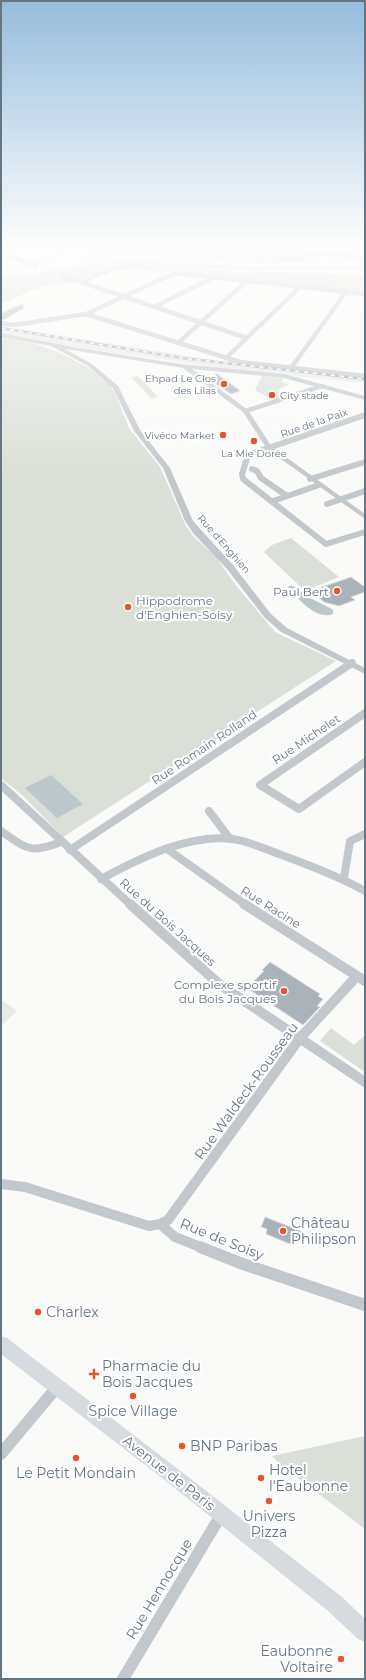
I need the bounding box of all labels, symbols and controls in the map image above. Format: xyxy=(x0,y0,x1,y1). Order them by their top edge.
place label: Ehpad Le Clos des Lilas xyxy=(145,372,216,397)
marker: Ehpad Le Clos des Lilas xyxy=(219,379,229,389)
place label: City stade xyxy=(280,389,329,402)
marker: City stade xyxy=(267,390,277,400)
street label: Rue de la Paix xyxy=(279,405,350,441)
place label: Vivéco Market xyxy=(145,429,215,442)
marker: Vivéco Market xyxy=(218,430,228,440)
marker: La Mie Dorée xyxy=(249,436,259,446)
place label: La Mie Dorée xyxy=(221,447,287,460)
street label: Rue d'Enghien xyxy=(195,512,253,576)
place label: Paul Bert xyxy=(273,584,329,599)
marker: Paul Bert xyxy=(332,586,342,596)
place label: Hippodrome d'Enghien-Soisy xyxy=(136,593,233,622)
marker: Hippodrome d'Enghien-Soisy xyxy=(123,602,133,612)
street label: Rue Romain Rolland xyxy=(149,706,259,788)
street label: Rue Michelet xyxy=(269,711,343,767)
street label: Rue du Bois Jacques xyxy=(117,875,219,969)
street label: Rue Racine xyxy=(238,883,304,931)
place label: Complexe sportif du Bois Jacques xyxy=(174,977,277,1006)
marker: Complexe sportif du Bois Jacques xyxy=(279,986,289,996)
street label: Rue Waldeck-Rousseau xyxy=(190,1019,302,1163)
street label: Rue de Soisy xyxy=(177,1214,267,1264)
place label: Château Philipson xyxy=(291,1214,356,1248)
marker: Château Philipson xyxy=(278,1226,288,1236)
place label: Charlex xyxy=(46,1303,99,1321)
marker: Charlex xyxy=(33,1307,43,1317)
place label: Pharmacie du Bois Jacques xyxy=(102,1357,201,1391)
marker: Pharmacie du Bois Jacques xyxy=(89,1369,99,1379)
marker: Spice Village xyxy=(128,1391,138,1401)
place label: Spice Village xyxy=(89,1402,177,1420)
street label: Avenue de Paris xyxy=(119,1431,219,1515)
place label: BNP Paribas xyxy=(190,1437,278,1455)
marker: BNP Paribas xyxy=(177,1441,187,1451)
marker: Le Petit Mondain xyxy=(71,1453,81,1463)
place label: Hotel l'Eaubonne xyxy=(269,1461,348,1495)
place label: Le Petit Mondain xyxy=(16,1464,136,1482)
marker: Hotel l'Eaubonne xyxy=(256,1473,266,1483)
marker: Univers Pizza xyxy=(264,1496,274,1506)
place label: Univers Pizza xyxy=(243,1507,295,1541)
street label: Rue Hennocque xyxy=(122,1535,196,1643)
place label: Eaubonne Voltaire xyxy=(260,1642,333,1676)
marker: Eaubonne Voltaire xyxy=(336,1654,346,1664)

